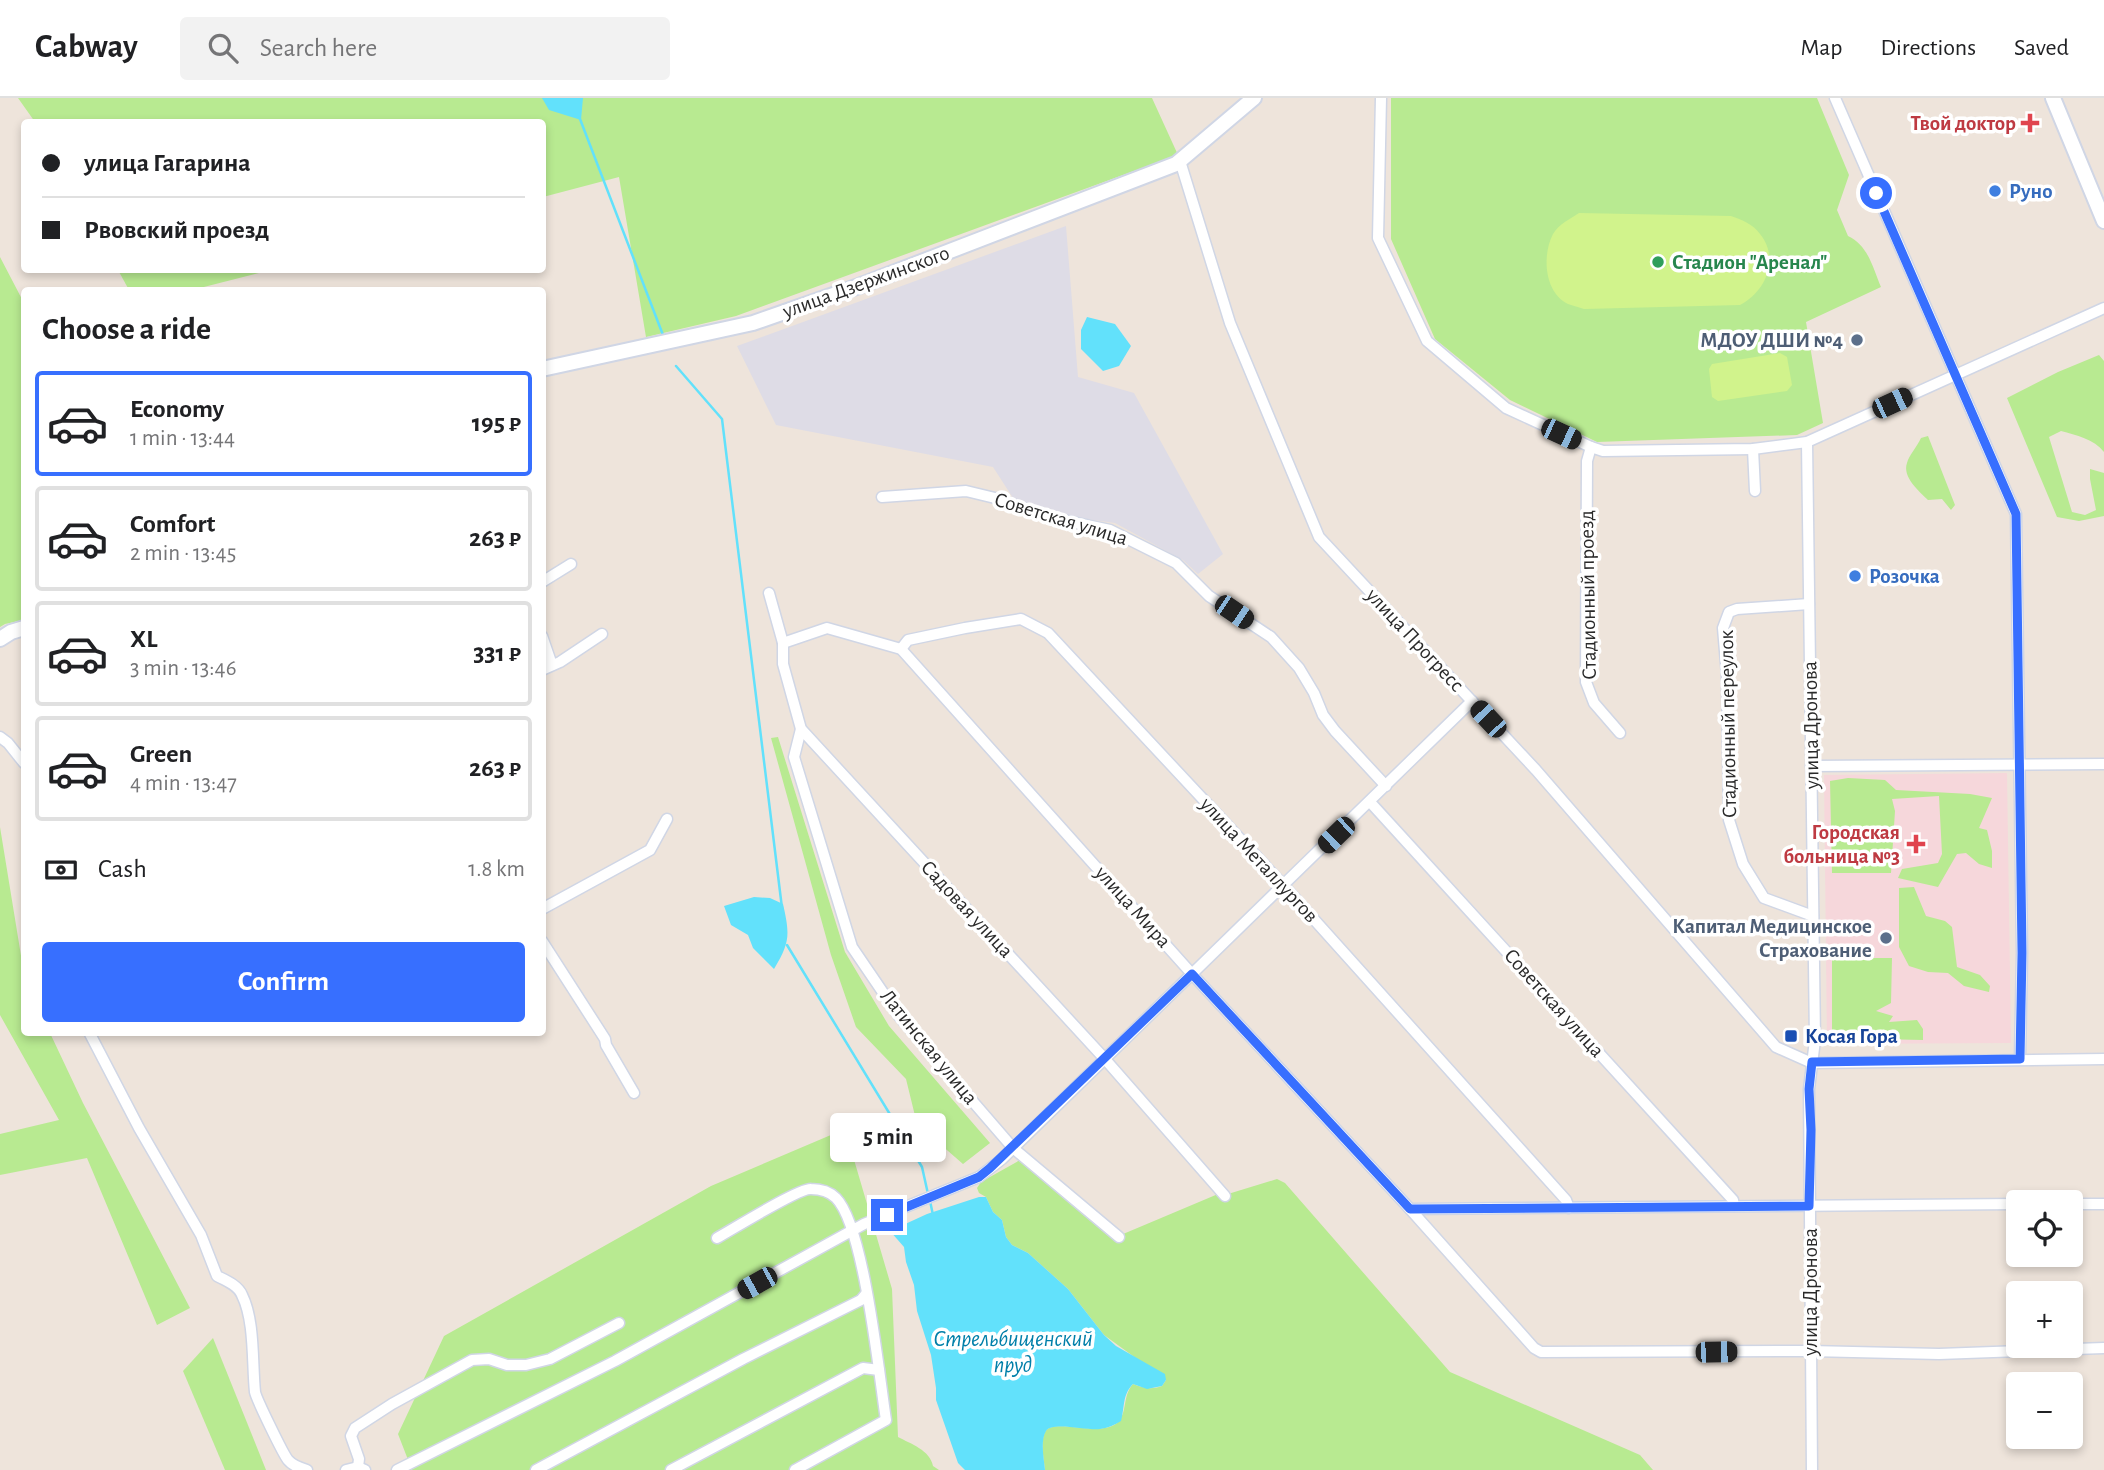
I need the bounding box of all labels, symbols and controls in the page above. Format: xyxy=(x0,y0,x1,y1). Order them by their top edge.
search box xyxy=(180,17,670,80)
icon: search xyxy=(204,29,242,67)
text: Cabway xyxy=(35,31,138,64)
text: Search here xyxy=(260,35,377,61)
text: Map xyxy=(1800,36,1842,60)
text: Directions xyxy=(1880,36,1976,60)
text: Saved xyxy=(2014,36,2069,60)
place label: Твой доктор xyxy=(1910,113,2016,134)
marker: Твой доктор xyxy=(2022,115,2038,131)
text: улица Гагарина xyxy=(84,150,251,176)
route start xyxy=(1860,177,1892,209)
place label: Руно xyxy=(2009,181,2053,202)
marker: Руно xyxy=(1987,183,2003,199)
text: Рвовский проезд xyxy=(84,217,269,243)
street label: улица Дзержинского xyxy=(779,242,952,322)
place label: Стадион "Аренал" xyxy=(1672,252,1827,273)
marker: Стадион "Аренал" xyxy=(1650,254,1666,270)
text: Choose a ride xyxy=(42,313,211,345)
place label: МДОУ ДШИ №4 xyxy=(1700,330,1843,351)
marker: МДОУ ДШИ №4 xyxy=(1849,332,1865,348)
car xyxy=(1869,385,1916,421)
icon: car xyxy=(46,392,109,455)
text: Economy xyxy=(130,396,224,422)
text: 195 ₽ xyxy=(472,410,521,436)
car xyxy=(1538,416,1585,452)
text: 1 min · 13:44 xyxy=(130,427,235,450)
street label: Советская улица xyxy=(992,489,1131,549)
icon: car xyxy=(46,507,109,570)
street label: Стадионный проезд xyxy=(1576,510,1600,680)
text: Comfort xyxy=(130,511,215,537)
text: 263 ₽ xyxy=(469,525,521,551)
text: 2 min · 13:45 xyxy=(130,542,236,565)
place label: Розочка xyxy=(1869,566,1940,587)
marker: Розочка xyxy=(1847,568,1863,584)
street label: улица Прогресс xyxy=(1361,584,1468,696)
car xyxy=(1211,592,1258,632)
icon: car xyxy=(46,622,109,685)
text: XL xyxy=(130,626,157,652)
street label: Стадионный переулок xyxy=(1716,629,1740,818)
text: 331 ₽ xyxy=(473,640,521,666)
text: 3 min · 13:46 xyxy=(130,657,237,680)
street label: улица Дронова xyxy=(1799,660,1823,790)
car xyxy=(1466,696,1511,742)
icon: car xyxy=(46,737,109,800)
text: Green xyxy=(130,741,192,767)
text: 263 ₽ xyxy=(469,755,521,781)
text: 4 min · 13:47 xyxy=(130,772,237,795)
street label: улица Металлургов xyxy=(1195,793,1322,926)
car xyxy=(1314,813,1359,857)
place label: Городская больница №3 xyxy=(1783,822,1900,867)
marker: Городская больница №3 xyxy=(1906,834,1926,854)
icon: cash xyxy=(42,851,80,889)
text: Cash xyxy=(98,856,147,882)
street label: Садовая улица xyxy=(917,856,1017,962)
text: 1.8 km xyxy=(468,858,525,881)
street label: улица Мира xyxy=(1090,861,1175,952)
place label: Капитал Медицинское Страхование xyxy=(1672,916,1872,961)
marker: Капитал Медицинское Страхование xyxy=(1878,930,1894,946)
button: Confirm xyxy=(42,942,525,1022)
street label: Советская улица xyxy=(1500,945,1608,1062)
street label: Латинская улица xyxy=(876,986,982,1109)
place label: Косая Гора xyxy=(1805,1026,1898,1047)
marker: Косая Гора xyxy=(1783,1028,1799,1044)
callout: 5 min xyxy=(829,1114,945,1162)
text: 5 min xyxy=(863,1126,913,1149)
map controls xyxy=(2006,1190,2083,1449)
button: locate xyxy=(2006,1190,2083,1267)
route end xyxy=(871,1199,903,1231)
street label: улица Дронова xyxy=(1800,1227,1821,1357)
car xyxy=(734,1264,781,1302)
button: + xyxy=(2006,1281,2083,1358)
water label: Стрельбищенский пруд xyxy=(933,1328,1093,1377)
car xyxy=(1695,1341,1738,1363)
button: − xyxy=(2006,1372,2083,1449)

